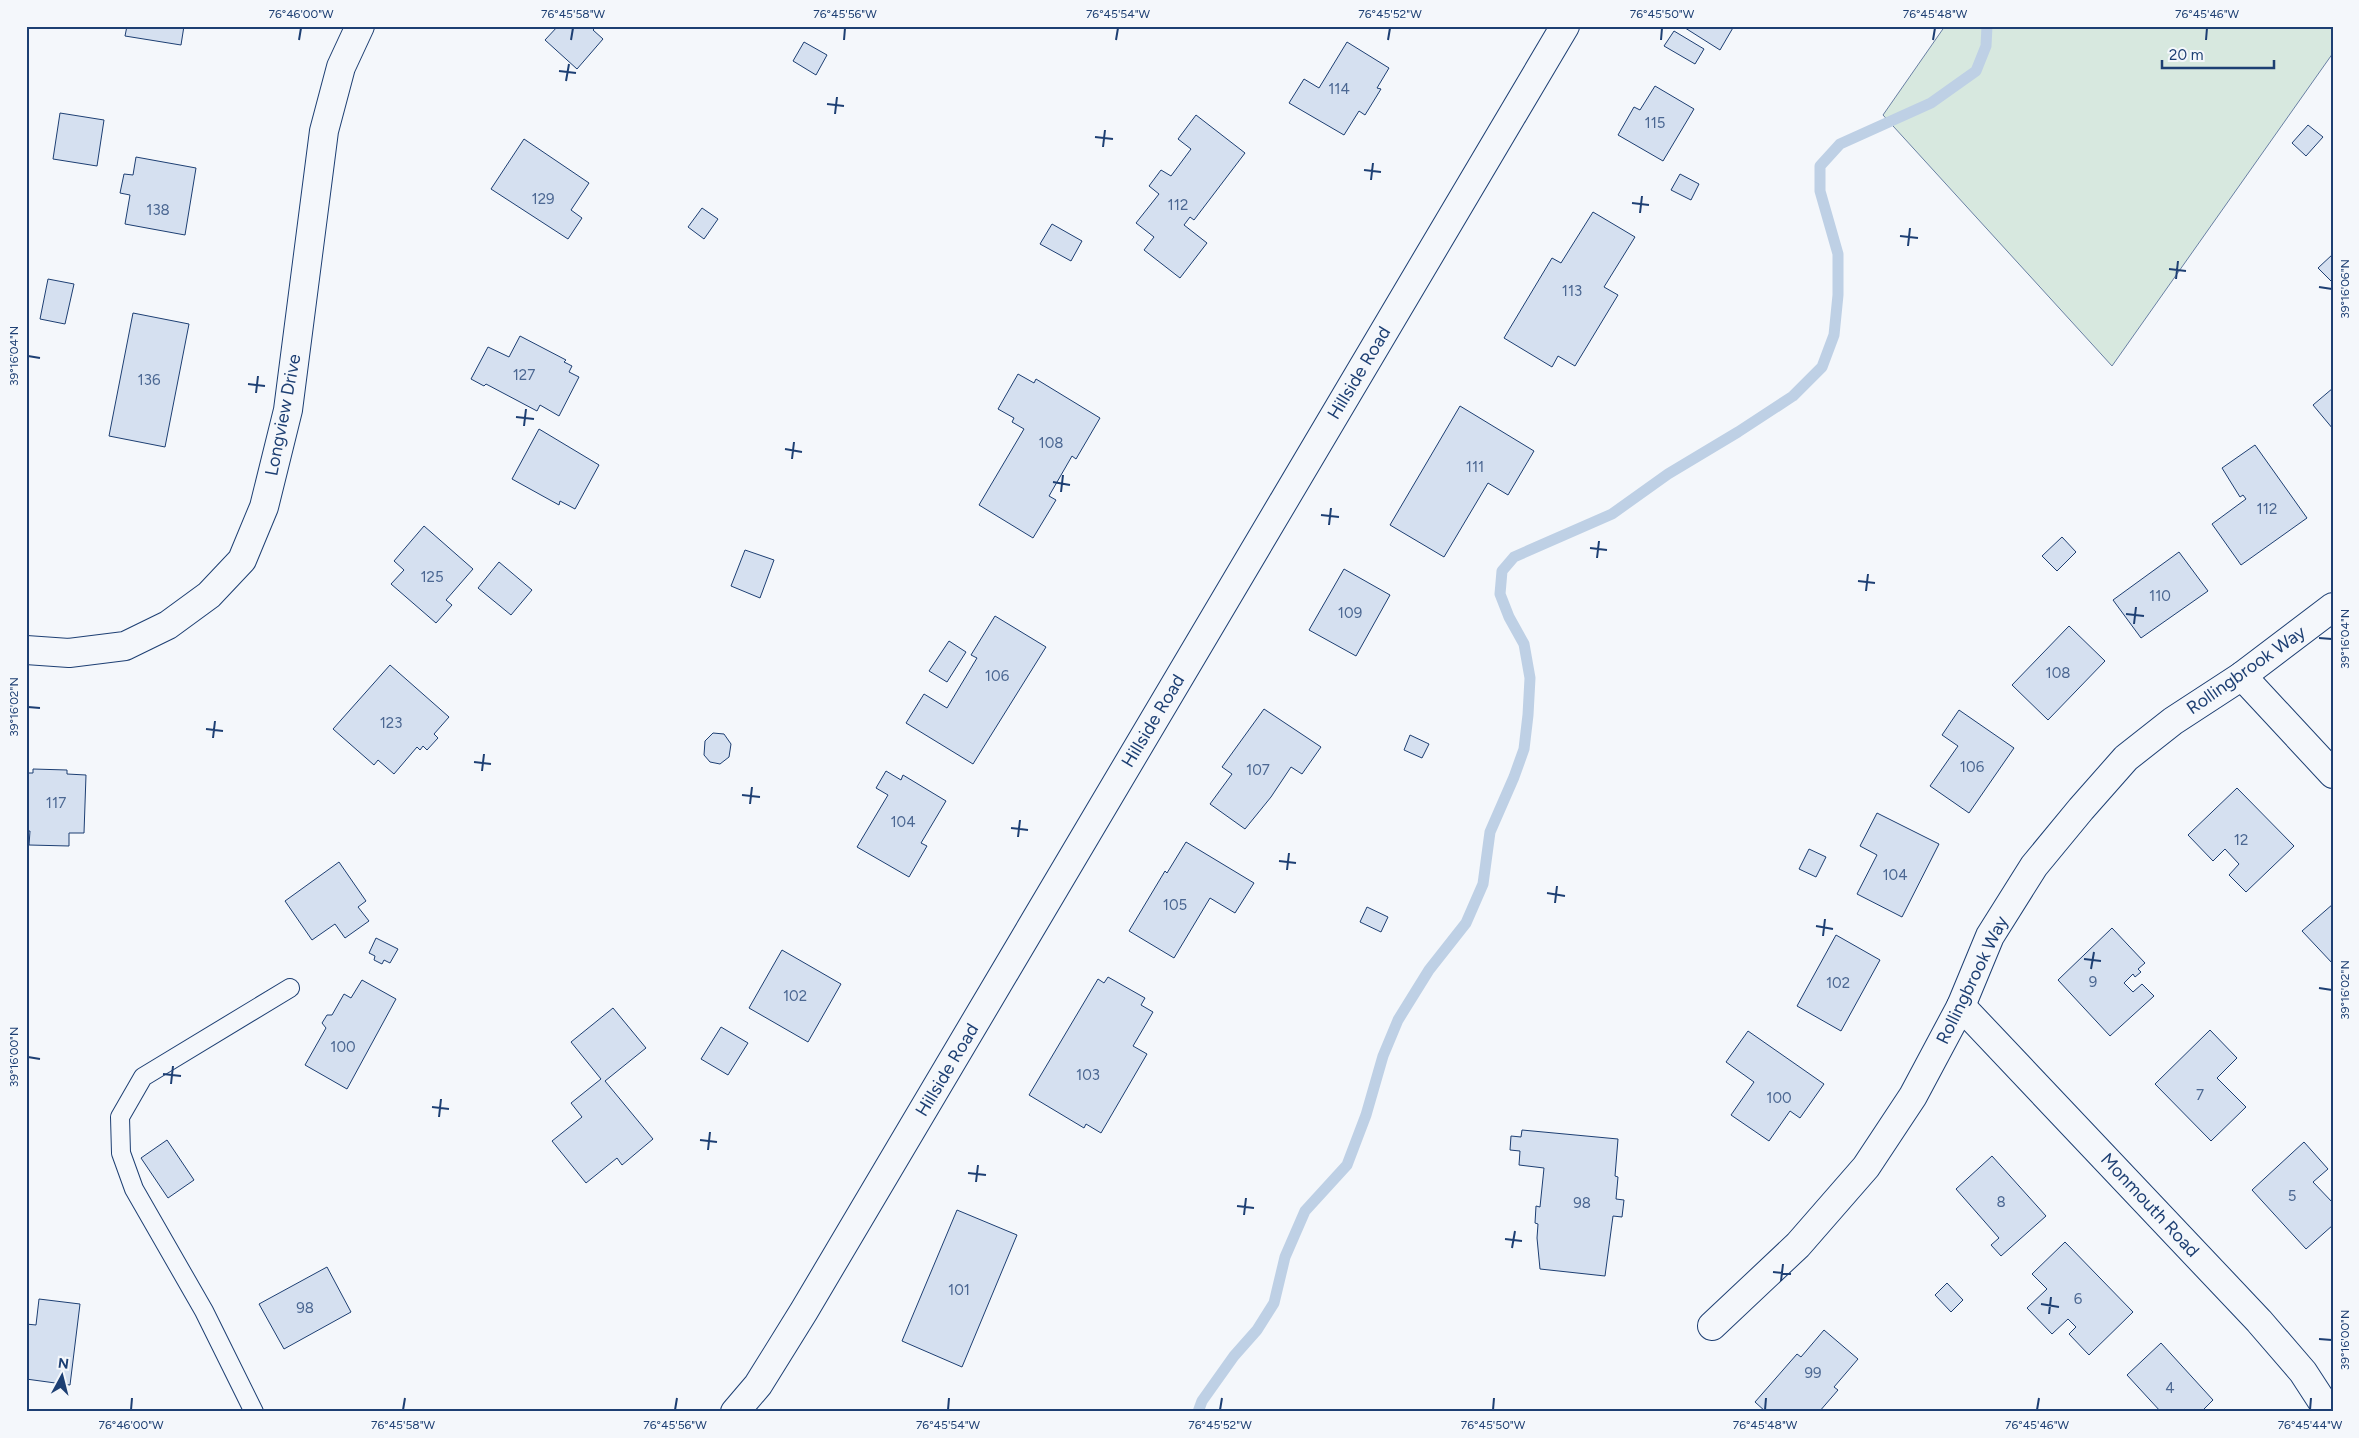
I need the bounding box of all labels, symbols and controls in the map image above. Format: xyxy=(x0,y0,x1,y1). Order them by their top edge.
text: 76°46'00"W xyxy=(268,7,334,21)
text: 76°45'58"W xyxy=(541,7,606,21)
text: 76°45'56"W xyxy=(813,7,877,21)
text: 76°45'54"W xyxy=(1086,7,1151,21)
text: 76°45'52"W xyxy=(1358,7,1422,21)
text: 76°45'50"W xyxy=(1630,7,1695,21)
text: 76°45'48"W xyxy=(1903,7,1968,21)
text: 76°45'46"W xyxy=(2175,7,2239,21)
scale bar xyxy=(2162,38,2274,70)
text: 20 m xyxy=(2169,46,2203,64)
house number: 114 xyxy=(1328,80,1350,98)
house number: 115 xyxy=(1644,114,1666,132)
house number: 129 xyxy=(531,190,555,208)
house number: 112 xyxy=(1168,196,1188,214)
house number: 138 xyxy=(146,201,170,219)
text: 39°16'06"N xyxy=(2338,259,2352,319)
house number: 113 xyxy=(1562,282,1582,300)
street label: Hillside Road xyxy=(1323,323,1395,423)
text: 39°16'04"N xyxy=(7,326,21,386)
street label: Longview Drive xyxy=(260,352,306,478)
house number: 127 xyxy=(513,366,535,384)
house number: 136 xyxy=(138,371,161,389)
house number: 108 xyxy=(1038,434,1064,452)
house number: 111 xyxy=(1466,458,1484,476)
house number: 112 xyxy=(2257,500,2277,518)
house number: 125 xyxy=(420,568,444,586)
house number: 110 xyxy=(2149,587,2171,605)
house number: 109 xyxy=(1338,604,1362,622)
text: 39°16'04"N xyxy=(2338,609,2352,669)
street label: Rollingbrook Way xyxy=(2182,620,2310,719)
house number: 108 xyxy=(2045,664,2071,682)
house number: 106 xyxy=(985,667,1010,685)
street label: Hillside Road xyxy=(1117,671,1189,771)
text: 39°16'02"N xyxy=(7,677,21,737)
house number: 123 xyxy=(380,714,402,732)
house number: 106 xyxy=(1960,758,1985,776)
house number: 107 xyxy=(1246,761,1270,779)
house number: 117 xyxy=(46,794,66,812)
house number: 104 xyxy=(890,813,916,831)
house number: 12 xyxy=(2234,831,2248,849)
house number: 104 xyxy=(1882,866,1908,884)
house number: 105 xyxy=(1163,896,1187,914)
street label: Rollingbrook Way xyxy=(1931,912,2013,1048)
text: 39°16'02"N xyxy=(2338,960,2352,1020)
house number: 9 xyxy=(2089,973,2097,991)
house number: 102 xyxy=(1826,974,1850,992)
house number: 102 xyxy=(783,987,807,1005)
street label: Hillside Road xyxy=(911,1020,983,1120)
text: 39°16'00"N xyxy=(7,1027,21,1087)
house number: 100 xyxy=(330,1038,356,1056)
house number: 103 xyxy=(1076,1066,1100,1084)
house number: 7 xyxy=(2196,1086,2204,1104)
house number: 100 xyxy=(1766,1089,1792,1107)
street label: Monmouth Road xyxy=(2096,1148,2204,1262)
house number: 5 xyxy=(2288,1187,2296,1205)
house number: 8 xyxy=(1996,1193,2006,1211)
house number: 98 xyxy=(1573,1194,1591,1212)
house number: 101 xyxy=(948,1281,970,1299)
house number: 6 xyxy=(2074,1290,2083,1308)
house number: 98 xyxy=(296,1299,314,1317)
text: 39°16'00"N xyxy=(2338,1310,2352,1370)
north arrow xyxy=(38,1350,88,1400)
text: N xyxy=(57,1354,70,1373)
house number: 99 xyxy=(1805,1364,1821,1382)
house number: 4 xyxy=(2165,1379,2175,1397)
text: 76°46'00"W xyxy=(98,1418,164,1432)
text: 76°45'58"W xyxy=(371,1418,436,1432)
text: 76°45'56"W xyxy=(643,1418,707,1432)
text: 76°45'54"W xyxy=(916,1418,981,1432)
text: 76°45'52"W xyxy=(1188,1418,1252,1432)
text: 76°45'50"W xyxy=(1461,1418,1526,1432)
text: 76°45'48"W xyxy=(1733,1418,1798,1432)
text: 76°45'46"W xyxy=(2005,1418,2069,1432)
text: 76°45'44"W xyxy=(2278,1418,2343,1432)

